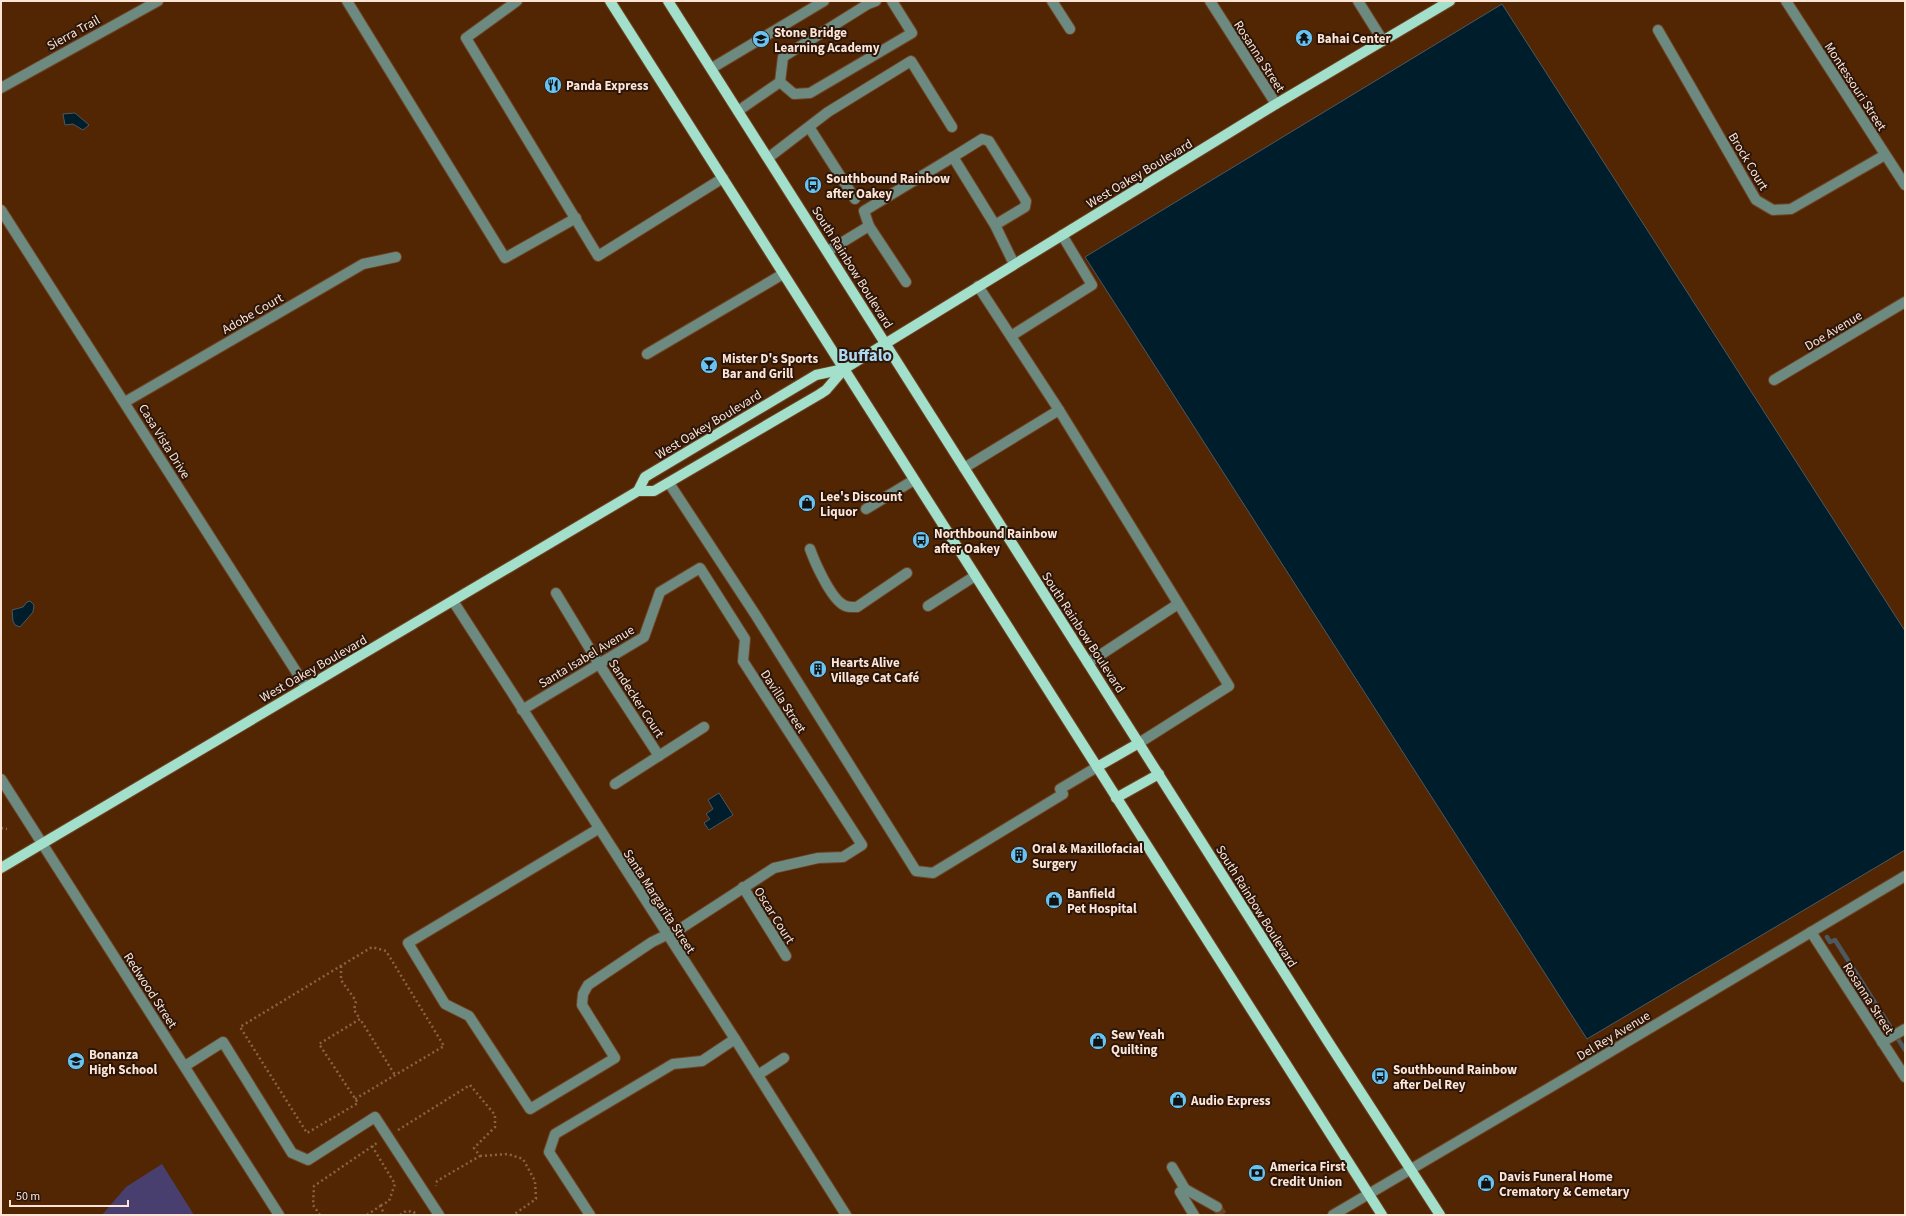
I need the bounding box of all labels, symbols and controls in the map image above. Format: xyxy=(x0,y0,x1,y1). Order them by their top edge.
street label: Sierra Trail xyxy=(44,11,103,55)
street label: Rosanna Street xyxy=(1229,17,1289,96)
place label: Stone Bridge Learning Academy xyxy=(774,24,880,57)
temple icon: Bahai Center xyxy=(1294,28,1314,48)
school or university icon: Stone Bridge Learning Academy xyxy=(751,29,771,49)
place label: Bahai Center xyxy=(1317,30,1391,48)
street label: Montessouri Street xyxy=(1820,39,1891,135)
restaurant icon: Panda Express xyxy=(543,75,563,95)
place label: Panda Express xyxy=(566,77,649,95)
street label: Brock Court xyxy=(1724,129,1773,194)
street label: West Oakey Boulevard xyxy=(1083,135,1196,213)
place label: Southbound Rainbow after Oakey xyxy=(826,170,950,203)
bus stop icon: Southbound Rainbow after Oakey xyxy=(803,175,823,195)
street label: South Rainbow Boulevard xyxy=(807,203,897,332)
street label: Adobe Court xyxy=(219,289,287,339)
street label: Doe Avenue xyxy=(1801,307,1866,355)
district label: Buffalo xyxy=(838,344,892,368)
place label: Mister D's Sports Bar and Grill xyxy=(722,350,818,383)
bar icon: Mister D's Sports Bar and Grill xyxy=(699,355,719,375)
street label: West Oakey Boulevard xyxy=(652,386,765,464)
street label: Casa Vista Drive xyxy=(134,401,194,482)
place label: Lee's Discount Liquor xyxy=(820,488,902,521)
shop icon: Lee's Discount Liquor xyxy=(797,493,817,513)
place label: Northbound Rainbow after Oakey xyxy=(934,525,1057,558)
bus stop icon: Northbound Rainbow after Oakey xyxy=(911,530,931,550)
street label: South Rainbow Boulevard xyxy=(1037,569,1129,697)
street label: Santa Isabel Avenue xyxy=(535,621,638,693)
street label: West Oakey Boulevard xyxy=(257,631,370,707)
place label: Hearts Alive Village Cat Café xyxy=(830,654,920,687)
street label: Sandecker Court xyxy=(604,656,669,742)
building icon: Hearts Alive Village Cat Café xyxy=(808,659,828,679)
street label: Davilla Street xyxy=(756,666,811,737)
place label: Oral & Maxillofacial Surgery xyxy=(1032,840,1143,873)
street label: South Rainbow Boulevard xyxy=(1211,842,1301,971)
building icon: Oral & Maxillofacial Surgery xyxy=(1009,845,1029,865)
street label: Santa Margarita Street xyxy=(619,846,700,958)
street label: Oscar Court xyxy=(750,884,799,948)
place label: Banfield Pet Hospital xyxy=(1067,885,1137,918)
shop icon: Banfield Pet Hospital xyxy=(1044,890,1064,910)
street label: Redwood Street xyxy=(119,949,182,1032)
street label: Rosanna Street xyxy=(1838,959,1898,1038)
street label: Del Rey Avenue xyxy=(1573,1007,1654,1065)
place label: Sew Yeah Quilting xyxy=(1111,1026,1165,1059)
shop icon: Sew Yeah Quilting xyxy=(1088,1031,1108,1051)
place label: Bonanza High School xyxy=(89,1046,157,1079)
school or university icon: Bonanza High School xyxy=(66,1051,86,1071)
place label: Southbound Rainbow after Del Rey xyxy=(1393,1061,1517,1094)
bus stop icon: Southbound Rainbow after Del Rey xyxy=(1370,1066,1390,1086)
shop icon: Audio Express xyxy=(1168,1090,1188,1110)
place label: Audio Express xyxy=(1190,1092,1271,1110)
place label: America First Credit Union xyxy=(1269,1158,1345,1191)
bank icon: America First Credit Union xyxy=(1247,1163,1267,1183)
place label: Davis Funeral Home Crematory & Cemetary xyxy=(1499,1168,1630,1201)
shop icon: Davis Funeral Home Crematory & Cemetary xyxy=(1476,1173,1496,1193)
scale bar xyxy=(10,1182,128,1208)
text: 50 m xyxy=(16,1188,40,1205)

